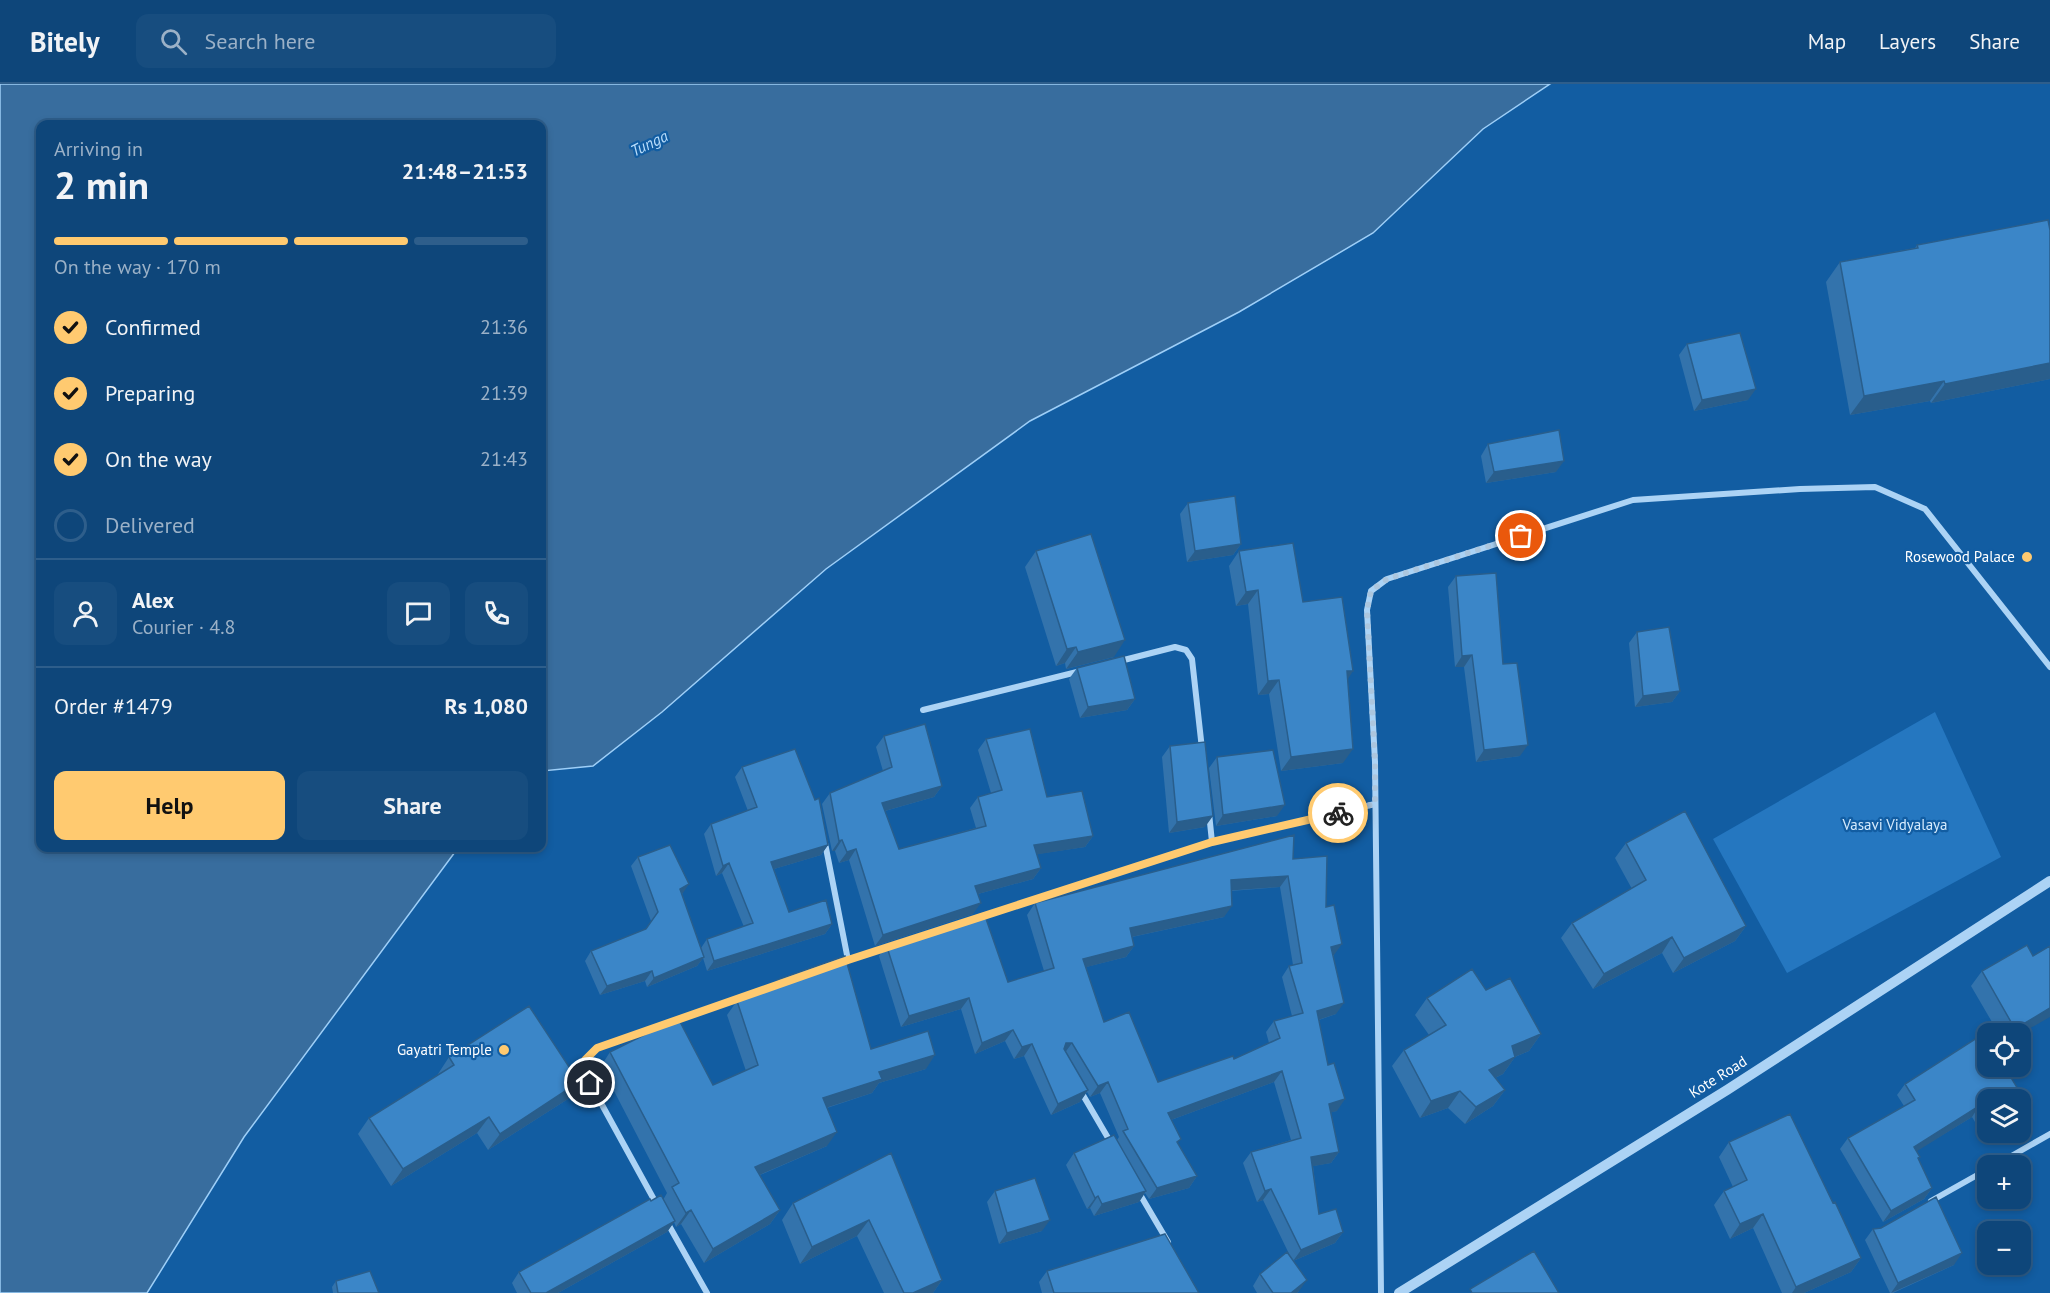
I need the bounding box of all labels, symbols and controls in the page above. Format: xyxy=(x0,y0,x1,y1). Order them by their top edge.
search box xyxy=(136,14,556,68)
text: Bitely xyxy=(30,23,100,60)
icon: search xyxy=(157,25,190,58)
text: Search here xyxy=(205,27,316,55)
text: Map xyxy=(1808,28,1846,55)
text: Layers xyxy=(1879,28,1936,55)
text: Share xyxy=(1969,28,2020,55)
water label: Tunga xyxy=(627,125,671,161)
text: Arriving in xyxy=(54,136,143,162)
text: 21:48–21:53 xyxy=(402,157,528,185)
text: 2 min xyxy=(54,159,149,210)
text: On the way · 170 m xyxy=(54,254,221,280)
icon: check xyxy=(54,311,87,344)
text: Confirmed xyxy=(105,313,201,341)
text: 21:36 xyxy=(480,314,528,340)
icon: check xyxy=(54,377,87,410)
text: Preparing xyxy=(105,379,195,407)
text: 21:39 xyxy=(480,380,528,406)
icon: check xyxy=(54,443,87,476)
text: On the way xyxy=(105,445,212,473)
text: 21:43 xyxy=(480,446,528,472)
pin xyxy=(1495,510,1546,561)
text: Delivered xyxy=(105,511,195,539)
icon: bag xyxy=(1504,519,1537,552)
place label: Rosewood Palace xyxy=(1905,547,2015,566)
marker: Rosewood Palace xyxy=(2020,550,2034,564)
button: person xyxy=(54,582,117,645)
button: chat xyxy=(387,582,450,645)
button: phone xyxy=(465,582,528,645)
text: Alex xyxy=(132,586,174,614)
text: Courier · 4.8 xyxy=(132,614,235,640)
text: Order #1479 xyxy=(54,692,173,720)
text: Rs 1,080 xyxy=(444,692,528,720)
button: Help xyxy=(54,771,285,840)
button: Share xyxy=(297,771,528,840)
courier xyxy=(1308,783,1368,843)
icon: bike xyxy=(1322,797,1355,830)
park label: Vasavi Vidyalaya xyxy=(1841,815,1948,834)
map controls xyxy=(1977,1023,2031,1275)
button: locate xyxy=(1977,1023,2031,1077)
place label: Gayatri Temple xyxy=(397,1040,492,1059)
marker: Gayatri Temple xyxy=(497,1043,511,1057)
street label: Kote Road xyxy=(1685,1051,1750,1102)
pin xyxy=(564,1057,615,1108)
icon: home xyxy=(573,1066,606,1099)
button: layers xyxy=(1977,1089,2031,1143)
button: + xyxy=(1977,1155,2031,1209)
button: − xyxy=(1977,1221,2031,1275)

